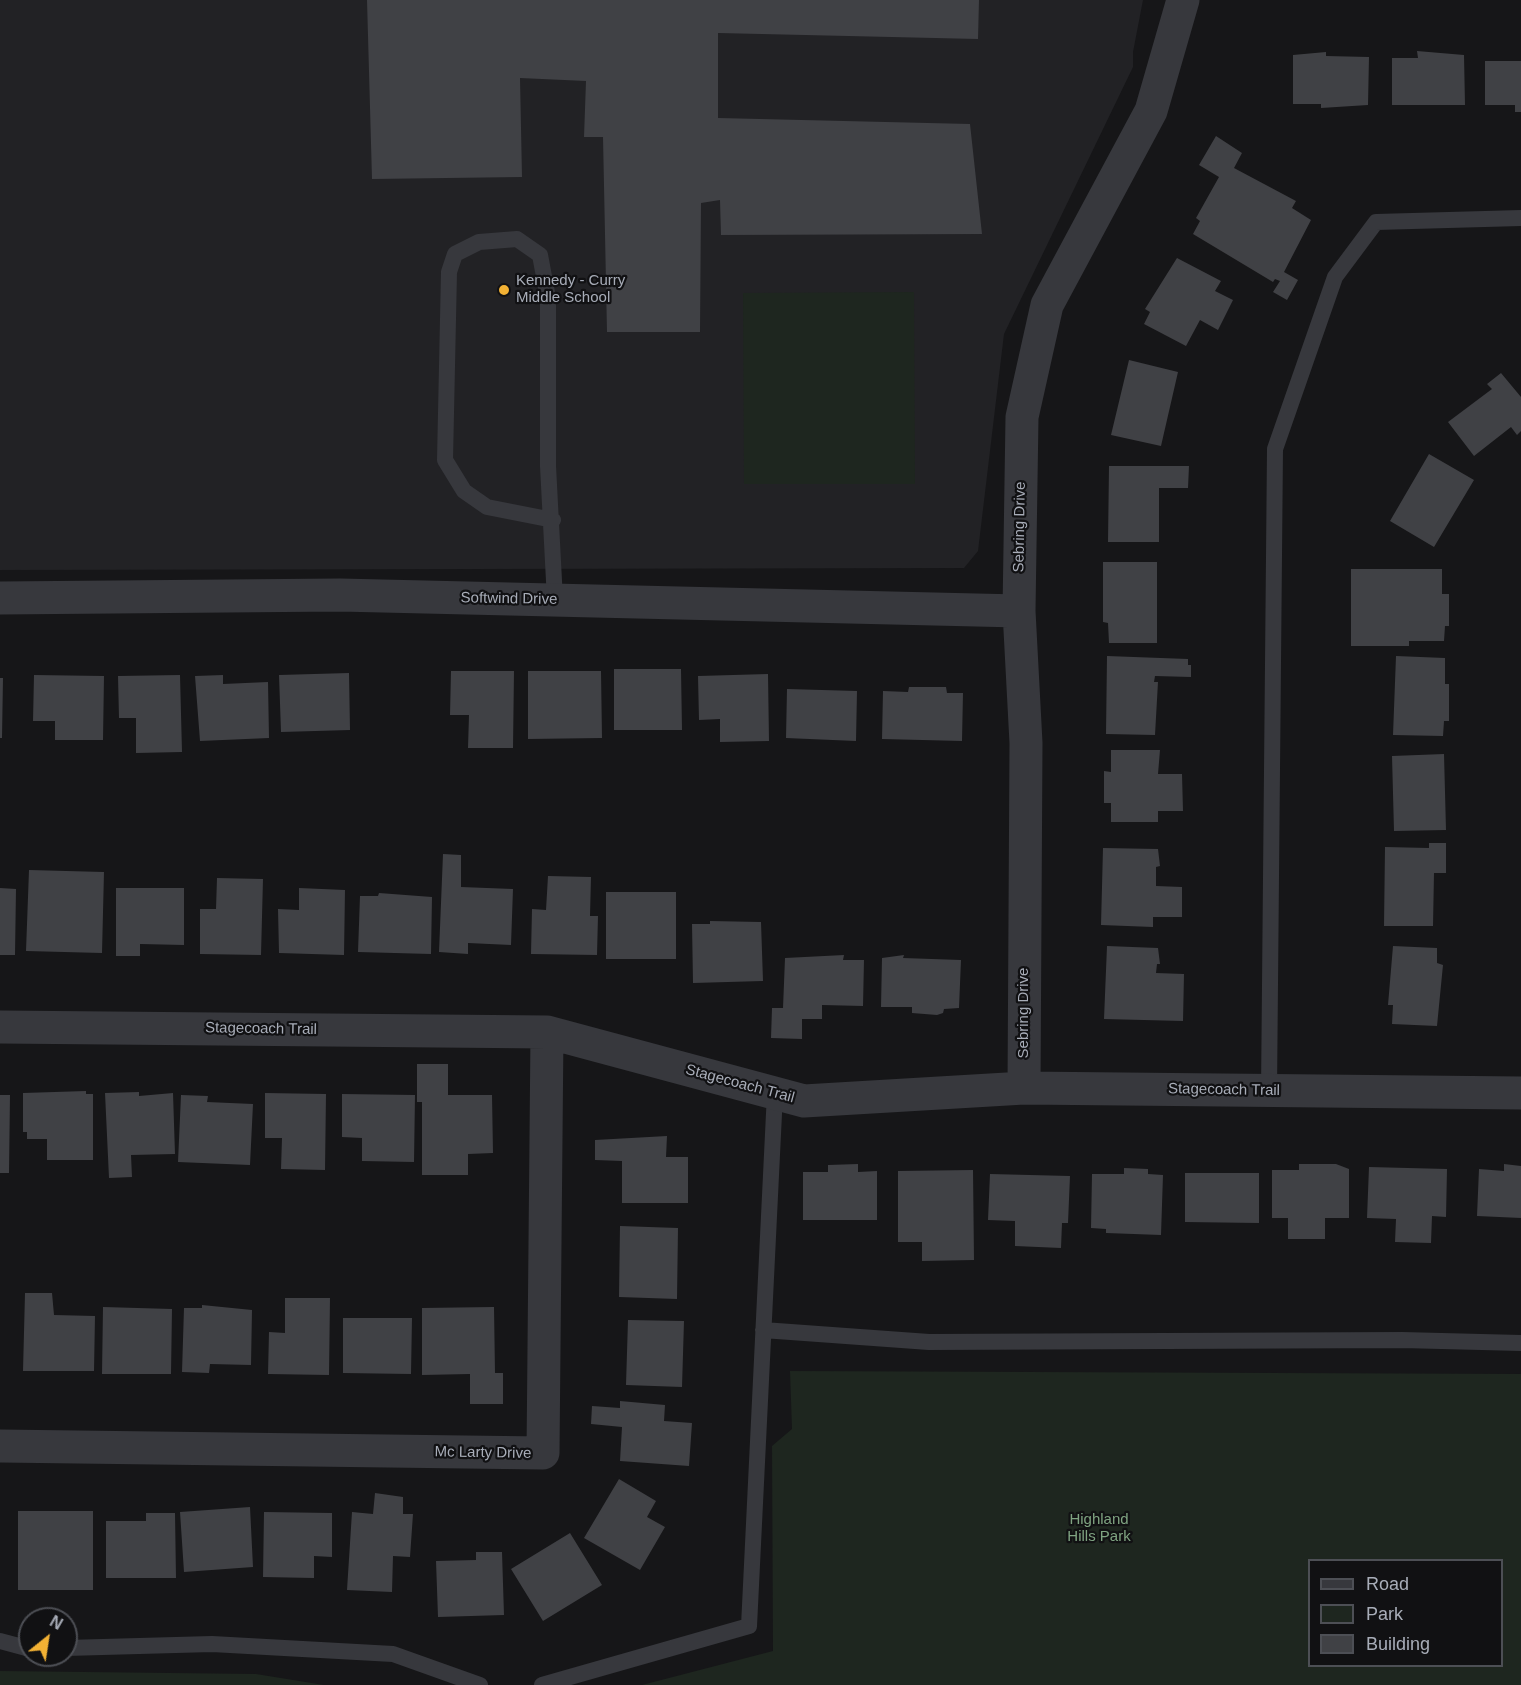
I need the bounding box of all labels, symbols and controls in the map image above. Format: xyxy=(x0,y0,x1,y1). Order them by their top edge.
place label: Kennedy - Curry Middle School xyxy=(516,272,625,307)
marker: Kennedy - Curry Middle School xyxy=(497,283,511,297)
street label: Sebring Drive xyxy=(1010,481,1030,573)
street label: Softwind Drive xyxy=(460,589,558,609)
street label: Sebring Drive xyxy=(1015,968,1033,1058)
street label: Stagecoach Trail xyxy=(205,1019,317,1039)
street label: Stagecoach Trail xyxy=(684,1061,796,1107)
street label: Stagecoach Trail xyxy=(1168,1080,1280,1100)
street label: Mc Larty Drive xyxy=(435,1443,531,1463)
park label: Highland Hills Park xyxy=(1067,1511,1131,1546)
legend xyxy=(1308,1559,1503,1667)
text: Road xyxy=(1366,1574,1409,1594)
text: Park xyxy=(1366,1604,1403,1624)
north arrow xyxy=(18,1607,78,1667)
text: N xyxy=(47,1612,66,1633)
text: Building xyxy=(1366,1634,1430,1654)

